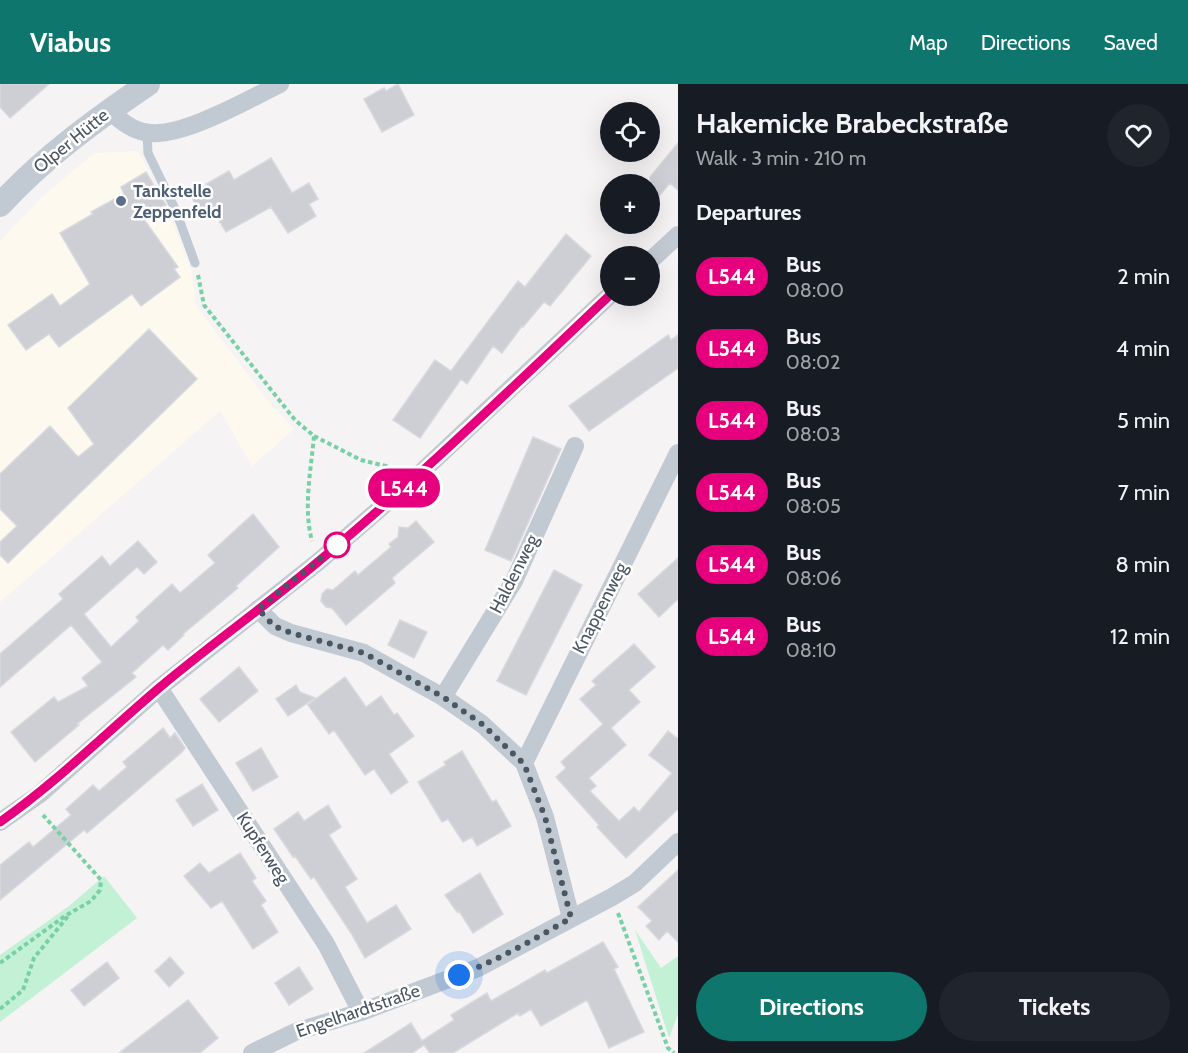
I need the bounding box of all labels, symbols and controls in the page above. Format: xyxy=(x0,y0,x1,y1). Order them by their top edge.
text: Viabus xyxy=(30,25,111,59)
text: Map xyxy=(909,30,948,55)
text: Directions xyxy=(981,30,1070,55)
text: Saved xyxy=(1103,30,1158,55)
map controls xyxy=(600,102,660,306)
button: locate xyxy=(600,102,660,162)
street label: Olper Hütte xyxy=(29,104,113,178)
button: heart xyxy=(1107,104,1170,167)
text: Hakemicke Brabeckstraße xyxy=(696,106,1009,140)
text: Walk · 3 min · 210 m xyxy=(696,146,866,170)
button: + xyxy=(600,174,660,234)
place label: Tankstelle Zeppenfeld xyxy=(133,180,222,223)
marker: Tankstelle Zeppenfeld xyxy=(114,194,128,208)
text: Departures xyxy=(696,199,801,226)
button: − xyxy=(600,246,660,306)
text: Bus xyxy=(786,251,821,278)
text: 2 min xyxy=(1117,263,1170,290)
text: L544 xyxy=(708,264,756,289)
text: 08:00 xyxy=(786,278,844,302)
text: Bus xyxy=(786,323,821,350)
text: 4 min xyxy=(1116,335,1170,362)
text: L544 xyxy=(708,336,756,361)
text: 08:02 xyxy=(786,350,841,374)
text: Bus xyxy=(786,395,821,422)
text: 5 min xyxy=(1117,407,1170,434)
text: L544 xyxy=(708,408,756,433)
text: 08:03 xyxy=(786,422,841,446)
text: Bus xyxy=(786,467,821,494)
line badge: L544 xyxy=(362,468,446,508)
text: L544 xyxy=(380,476,428,501)
text: 7 min xyxy=(1118,479,1170,506)
text: L544 xyxy=(708,480,756,505)
text: 08:05 xyxy=(786,494,841,518)
street label: Haldenweg xyxy=(485,530,544,617)
unlabelled marker xyxy=(324,532,350,558)
text: Bus xyxy=(786,539,821,566)
text: 8 min xyxy=(1115,551,1170,578)
text: L544 xyxy=(708,552,756,577)
street label: Knappenweg xyxy=(568,558,633,657)
text: 08:06 xyxy=(786,566,841,590)
text: Bus xyxy=(786,611,821,638)
text: 12 min xyxy=(1110,623,1170,650)
text: L544 xyxy=(708,624,756,649)
text: 08:10 xyxy=(786,638,837,662)
street label: Kupferweg xyxy=(232,808,295,889)
your location xyxy=(444,960,474,990)
button: Directions xyxy=(696,972,927,1041)
button: Tickets xyxy=(939,972,1170,1041)
street label: Engelhardtstraße xyxy=(293,980,423,1042)

